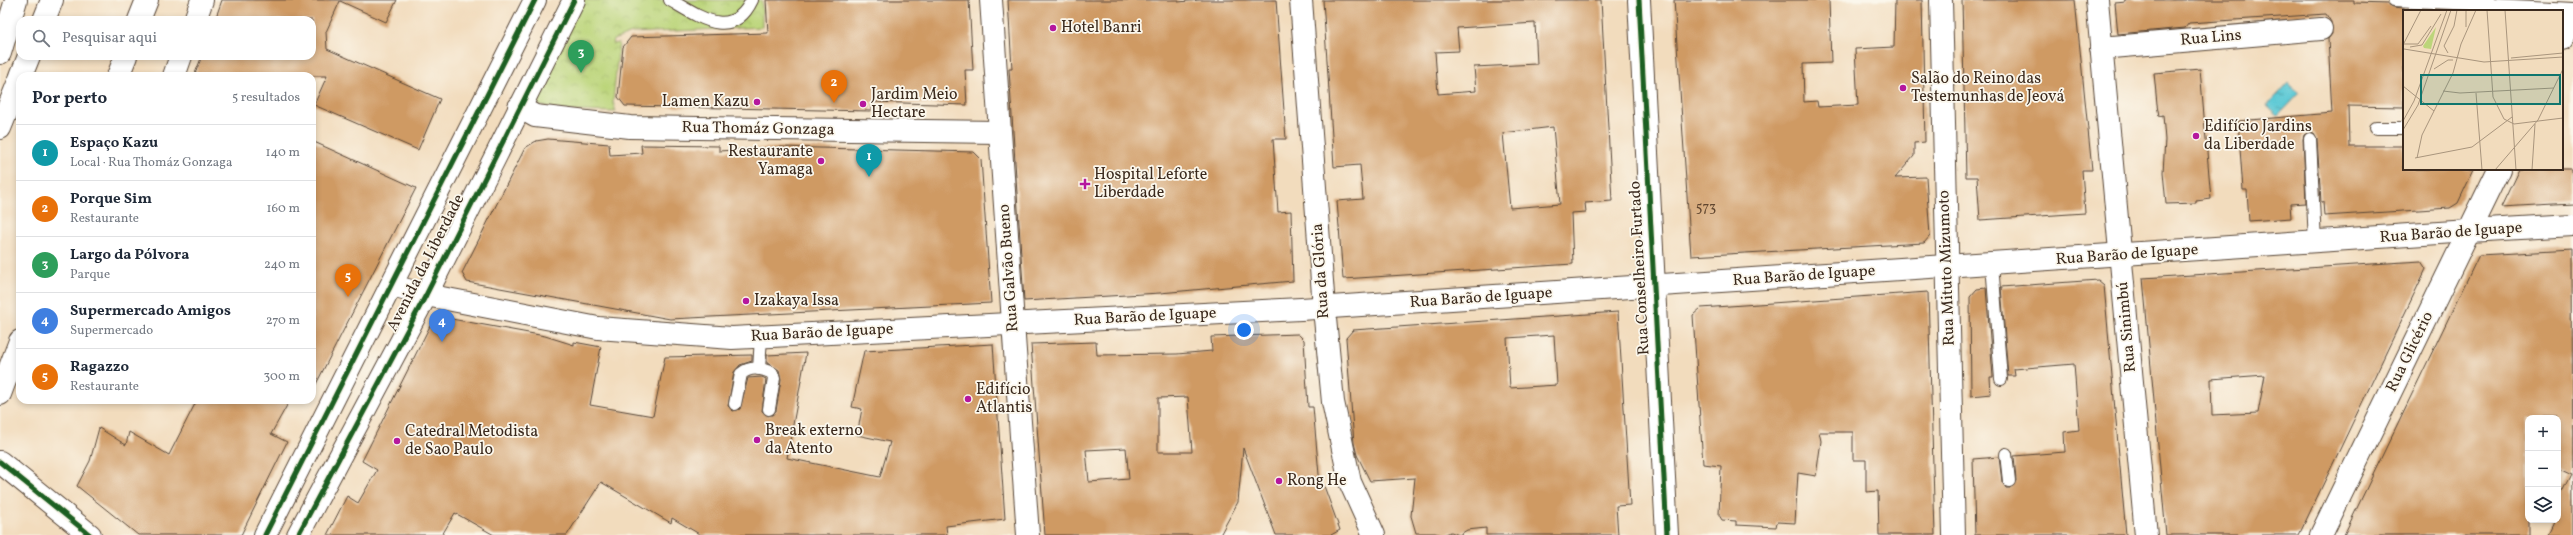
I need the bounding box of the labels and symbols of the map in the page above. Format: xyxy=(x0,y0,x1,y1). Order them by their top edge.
inset map xyxy=(2403,10,2563,170)
place label: Hotel Banri xyxy=(1061,17,1142,39)
marker: Hotel Banri xyxy=(1048,23,1058,33)
street label: Rua Lins xyxy=(2180,24,2243,52)
pin: 3 xyxy=(568,40,594,73)
place label: Salão do Reino das Testemunhas de Jeová xyxy=(1911,68,2064,108)
pin: 2 xyxy=(821,70,847,103)
marker: Salão do Reino das Testemunhas de Jeová xyxy=(1898,83,1908,93)
place label: Jardim Meio Hectare xyxy=(871,84,958,124)
place label: Lamen Kazu xyxy=(662,91,749,113)
marker: Lamen Kazu xyxy=(752,97,762,107)
marker: Jardim Meio Hectare xyxy=(858,99,868,109)
place label: Edifício Jardins da Liberdade xyxy=(2204,116,2312,156)
street label: Rua Thomáz Gonzaga xyxy=(681,117,835,141)
marker: Edifício Jardins da Liberdade xyxy=(2191,131,2201,141)
place label: Restaurante Yamaga xyxy=(728,141,813,181)
pin: 1 xyxy=(856,144,882,177)
marker: Restaurante Yamaga xyxy=(816,156,826,166)
place label: Hospital Leforte Liberdade xyxy=(1094,164,1207,204)
marker: Hospital Leforte Liberdade xyxy=(1079,178,1091,190)
street label: Rua Conselheiro Furtado xyxy=(1624,180,1656,356)
street label: Rua Mituto Mizumoto xyxy=(1933,190,1961,346)
street label: Avenida da Liberdade xyxy=(382,191,470,335)
house number: 573 xyxy=(1696,198,1716,217)
street label: Rua Galvão Bueno xyxy=(994,203,1024,333)
street label: Rua Barão de Iguape xyxy=(2379,217,2523,249)
street label: Rua da Glória xyxy=(1307,222,1335,320)
street label: Rua Barão de Iguape xyxy=(2055,239,2199,271)
street label: Rua Barão de Iguape xyxy=(1732,260,1876,292)
pin: 5 xyxy=(335,264,361,297)
street label: Rua Sinimbú xyxy=(2112,281,2142,373)
street label: Rua Barão de Iguape xyxy=(1409,282,1553,314)
place label: Izakaya Issa xyxy=(754,290,839,312)
marker: Izakaya Issa xyxy=(741,296,751,306)
street label: Rua Barão de Iguape xyxy=(1073,302,1217,332)
street label: Rua Glicério xyxy=(2381,308,2439,396)
pin: 4 xyxy=(429,309,455,342)
street label: Rua Barão de Iguape xyxy=(750,318,894,348)
your location xyxy=(1234,320,1254,340)
place label: Edifício Atlantis xyxy=(976,379,1032,419)
marker: Edifício Atlantis xyxy=(963,394,973,404)
place label: Break externo da Atento xyxy=(765,420,863,460)
place label: Catedral Metodista de Sao Paulo xyxy=(405,421,538,461)
marker: Break externo da Atento xyxy=(752,435,762,445)
marker: Catedral Metodista de Sao Paulo xyxy=(392,436,402,446)
place label: Rong He xyxy=(1287,470,1347,492)
marker: Rong He xyxy=(1274,476,1284,486)

